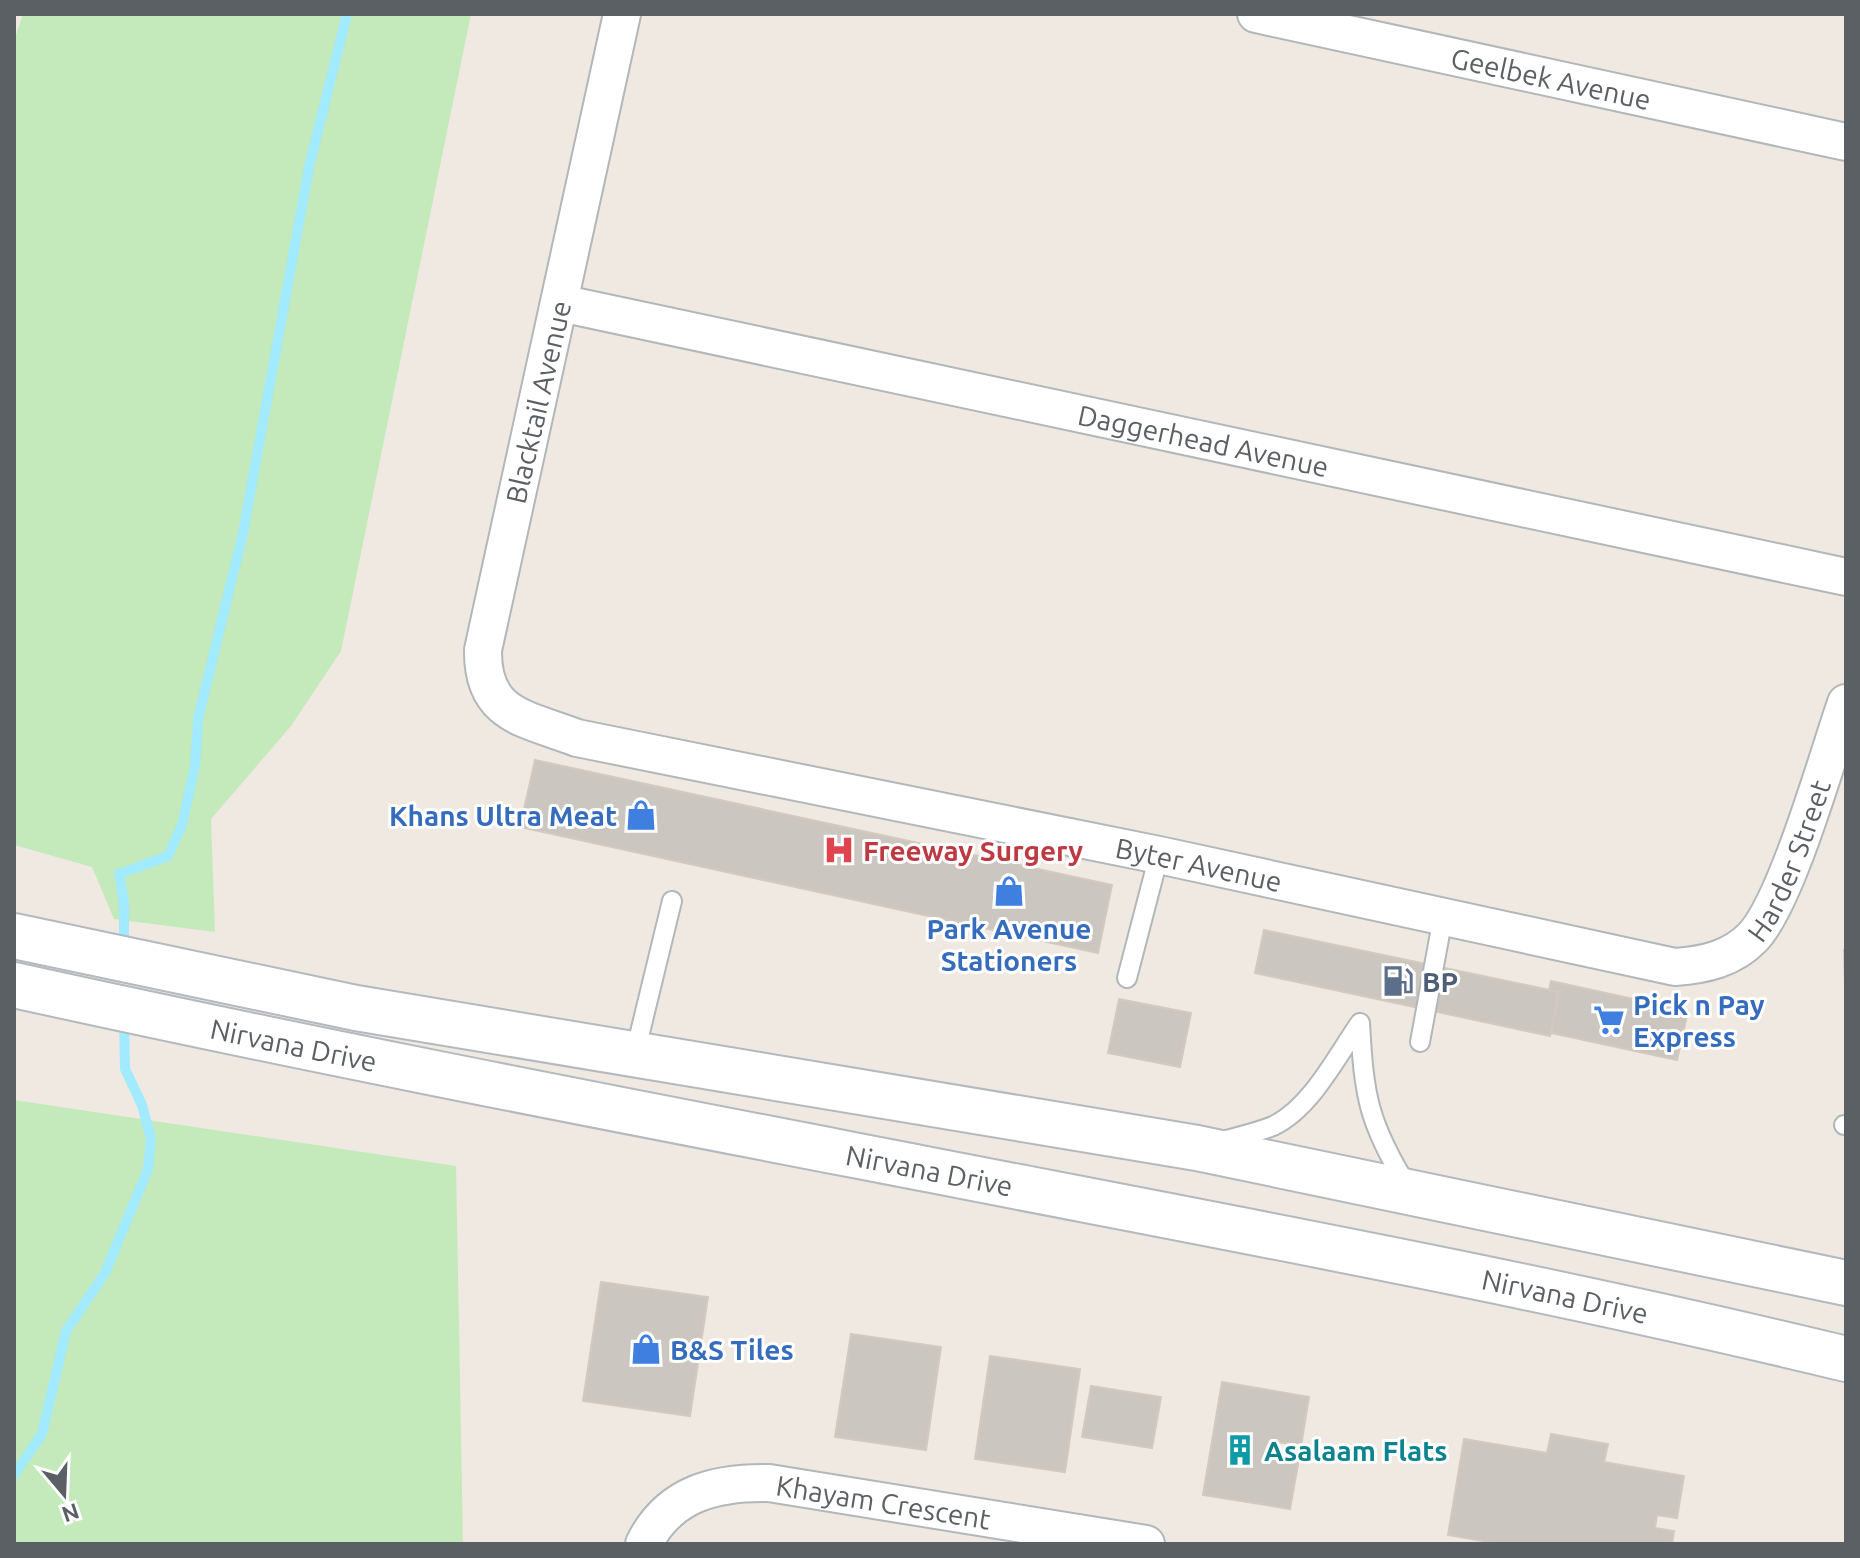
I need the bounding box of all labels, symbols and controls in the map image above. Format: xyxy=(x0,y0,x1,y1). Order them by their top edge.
street label: Geelbek Avenue xyxy=(1448,41,1654,115)
street label: Blacktail Avenue xyxy=(500,298,576,506)
street label: Daggerhead Avenue xyxy=(1075,398,1332,482)
street label: Harder Street xyxy=(1740,776,1836,947)
shop icon: Khans Ultra Meat xyxy=(624,798,658,832)
place label: Khans Ultra Meat xyxy=(389,800,617,831)
street label: Byter Avenue xyxy=(1113,831,1285,897)
hospital icon: Freeway Surgery xyxy=(822,833,856,867)
place label: Freeway Surgery xyxy=(863,835,1083,866)
shop icon: Park Avenue Stationers xyxy=(992,874,1026,908)
place label: Park Avenue Stationers xyxy=(927,913,1091,976)
fuel station icon: BP xyxy=(1381,964,1415,998)
place label: BP xyxy=(1422,966,1458,997)
place label: Pick n Pay Express xyxy=(1633,989,1765,1052)
supermarket icon: Pick n Pay Express xyxy=(1592,1003,1626,1037)
street label: Nirvana Drive xyxy=(208,1012,380,1077)
street label: Nirvana Drive xyxy=(844,1138,1016,1201)
street label: Nirvana Drive xyxy=(1479,1263,1651,1328)
shop icon: B&S Tiles xyxy=(629,1332,663,1366)
place label: B&S Tiles xyxy=(670,1334,794,1365)
building icon: Asalaam Flats xyxy=(1223,1433,1257,1467)
place label: Asalaam Flats xyxy=(1264,1435,1447,1466)
north arrow xyxy=(24,1454,104,1534)
street label: Khayam Crescent xyxy=(774,1469,993,1534)
text: N xyxy=(59,1499,83,1528)

